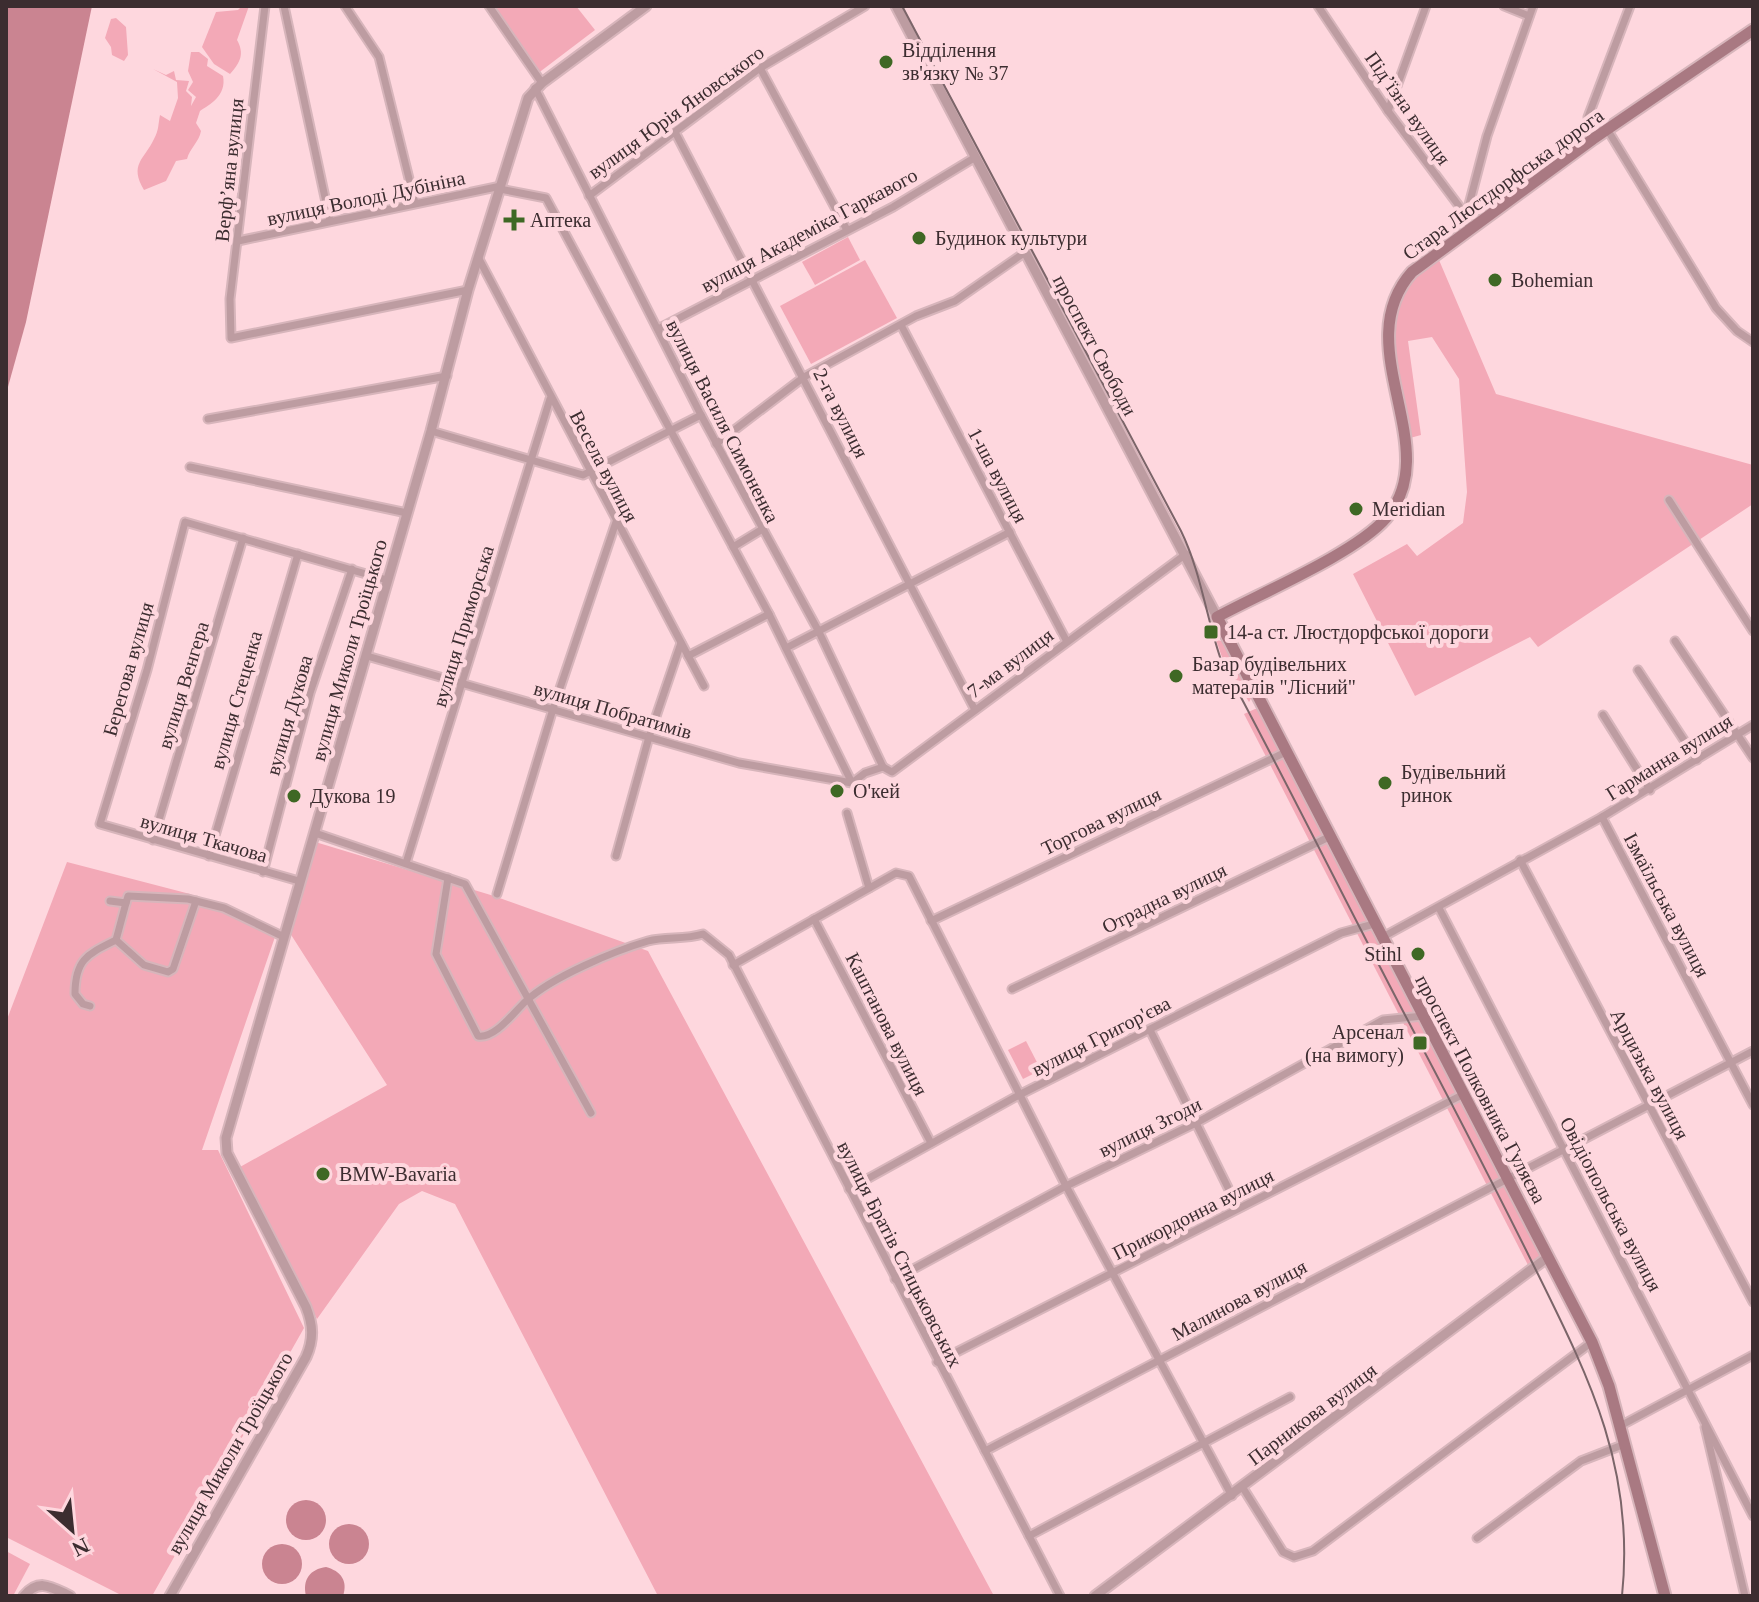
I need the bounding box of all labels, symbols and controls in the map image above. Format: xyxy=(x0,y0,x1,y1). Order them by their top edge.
place label: Відділення зв'язку № 37 xyxy=(902,39,1009,85)
street label: вулиця Юрія Яновського xyxy=(584,41,769,184)
street label: Підʼїзна вулиця xyxy=(1360,47,1455,169)
marker: Відділення зв'язку № 37 xyxy=(877,53,895,71)
street label: Верфʼяна вулиця xyxy=(211,97,248,243)
street label: Стара Люстдорфська дорога xyxy=(1398,104,1608,265)
street label: вулиця Академіка Гаркавого xyxy=(697,163,921,297)
street label: вулиця Володі Дубініна xyxy=(265,166,467,231)
place label: Аптека xyxy=(530,209,591,231)
marker: Аптека xyxy=(505,211,523,229)
place label: Будинок культури xyxy=(935,227,1087,250)
marker: Будинок культури xyxy=(910,229,928,247)
place label: Bohemian xyxy=(1511,269,1593,291)
street label: проспект Свободи xyxy=(1048,271,1141,420)
marker: Bohemian xyxy=(1486,271,1504,289)
street label: вулиця Василя Симоненка xyxy=(661,316,784,527)
street label: 2-га вулиця xyxy=(808,365,873,462)
street label: Весела вулиця xyxy=(565,407,643,526)
street label: 1-ша вулиця xyxy=(963,424,1032,527)
place label: Meridian xyxy=(1372,498,1445,520)
marker: Meridian xyxy=(1347,500,1365,518)
street label: вулиця Миколи Троїцького xyxy=(307,537,392,764)
street label: вулиця Приморська xyxy=(428,543,499,710)
street label: Берегова вулиця xyxy=(98,599,159,739)
street label: вулиця Венгера xyxy=(153,619,214,752)
place label: 14-а ст. Люстдорфської дороги xyxy=(1227,621,1489,644)
marker: 14-а ст. Люстдорфської дороги xyxy=(1202,623,1220,641)
street label: 7-ма вулиця xyxy=(963,624,1058,703)
street label: вулиця Стеценка xyxy=(206,628,267,772)
street label: вулиця Дукова xyxy=(261,652,318,778)
place label: Базар будівельних матералів "Лісний" xyxy=(1192,653,1356,699)
marker: Базар будівельних матералів "Лісний" xyxy=(1167,667,1185,685)
street label: вулиця Побратимів xyxy=(531,677,695,744)
street label: Гарманна вулиця xyxy=(1602,709,1737,806)
place label: Будівельний ринок xyxy=(1401,761,1506,807)
marker: Будівельний ринок xyxy=(1376,774,1394,792)
place label: О'кей xyxy=(853,780,900,802)
marker: О'кей xyxy=(828,782,846,800)
street label: Торгова вулиця xyxy=(1038,783,1165,860)
place label: Дукова 19 xyxy=(310,785,395,808)
marker: Дукова 19 xyxy=(285,787,303,805)
street label: вулиця Ткачова xyxy=(138,809,270,868)
street label: Ізмаїльська вулиця xyxy=(1619,829,1714,981)
street label: Отрадна вулиця xyxy=(1098,858,1230,938)
place label: Stihl xyxy=(1364,943,1402,965)
marker: Stihl xyxy=(1409,945,1427,963)
street label: Каштанова вулиця xyxy=(841,949,933,1100)
street label: проспект Полковника Гуляєва xyxy=(1410,971,1551,1208)
street label: вулиця Григор'єва xyxy=(1028,992,1174,1081)
street label: Арцизька вулиця xyxy=(1605,1005,1694,1143)
place label: Арсенал (на вимогу) xyxy=(1305,1021,1404,1067)
marker: Арсенал (на вимогу) xyxy=(1411,1034,1429,1052)
street label: вулиця Згоди xyxy=(1095,1093,1206,1162)
street label: Овідіопольська вулиця xyxy=(1555,1113,1666,1295)
street label: вулиця Братів Стицьковських xyxy=(832,1137,967,1371)
place label: BMW-Bavaria xyxy=(339,1163,457,1185)
street label: Прикордонна вулиця xyxy=(1109,1164,1278,1265)
marker: BMW-Bavaria xyxy=(314,1165,332,1183)
street label: Малинова вулиця xyxy=(1168,1255,1311,1346)
street label: вулиця Миколи Троїцького xyxy=(163,1348,298,1558)
street label: Парникова вулиця xyxy=(1244,1359,1381,1470)
north arrow xyxy=(32,1490,112,1570)
text: N xyxy=(68,1533,94,1562)

